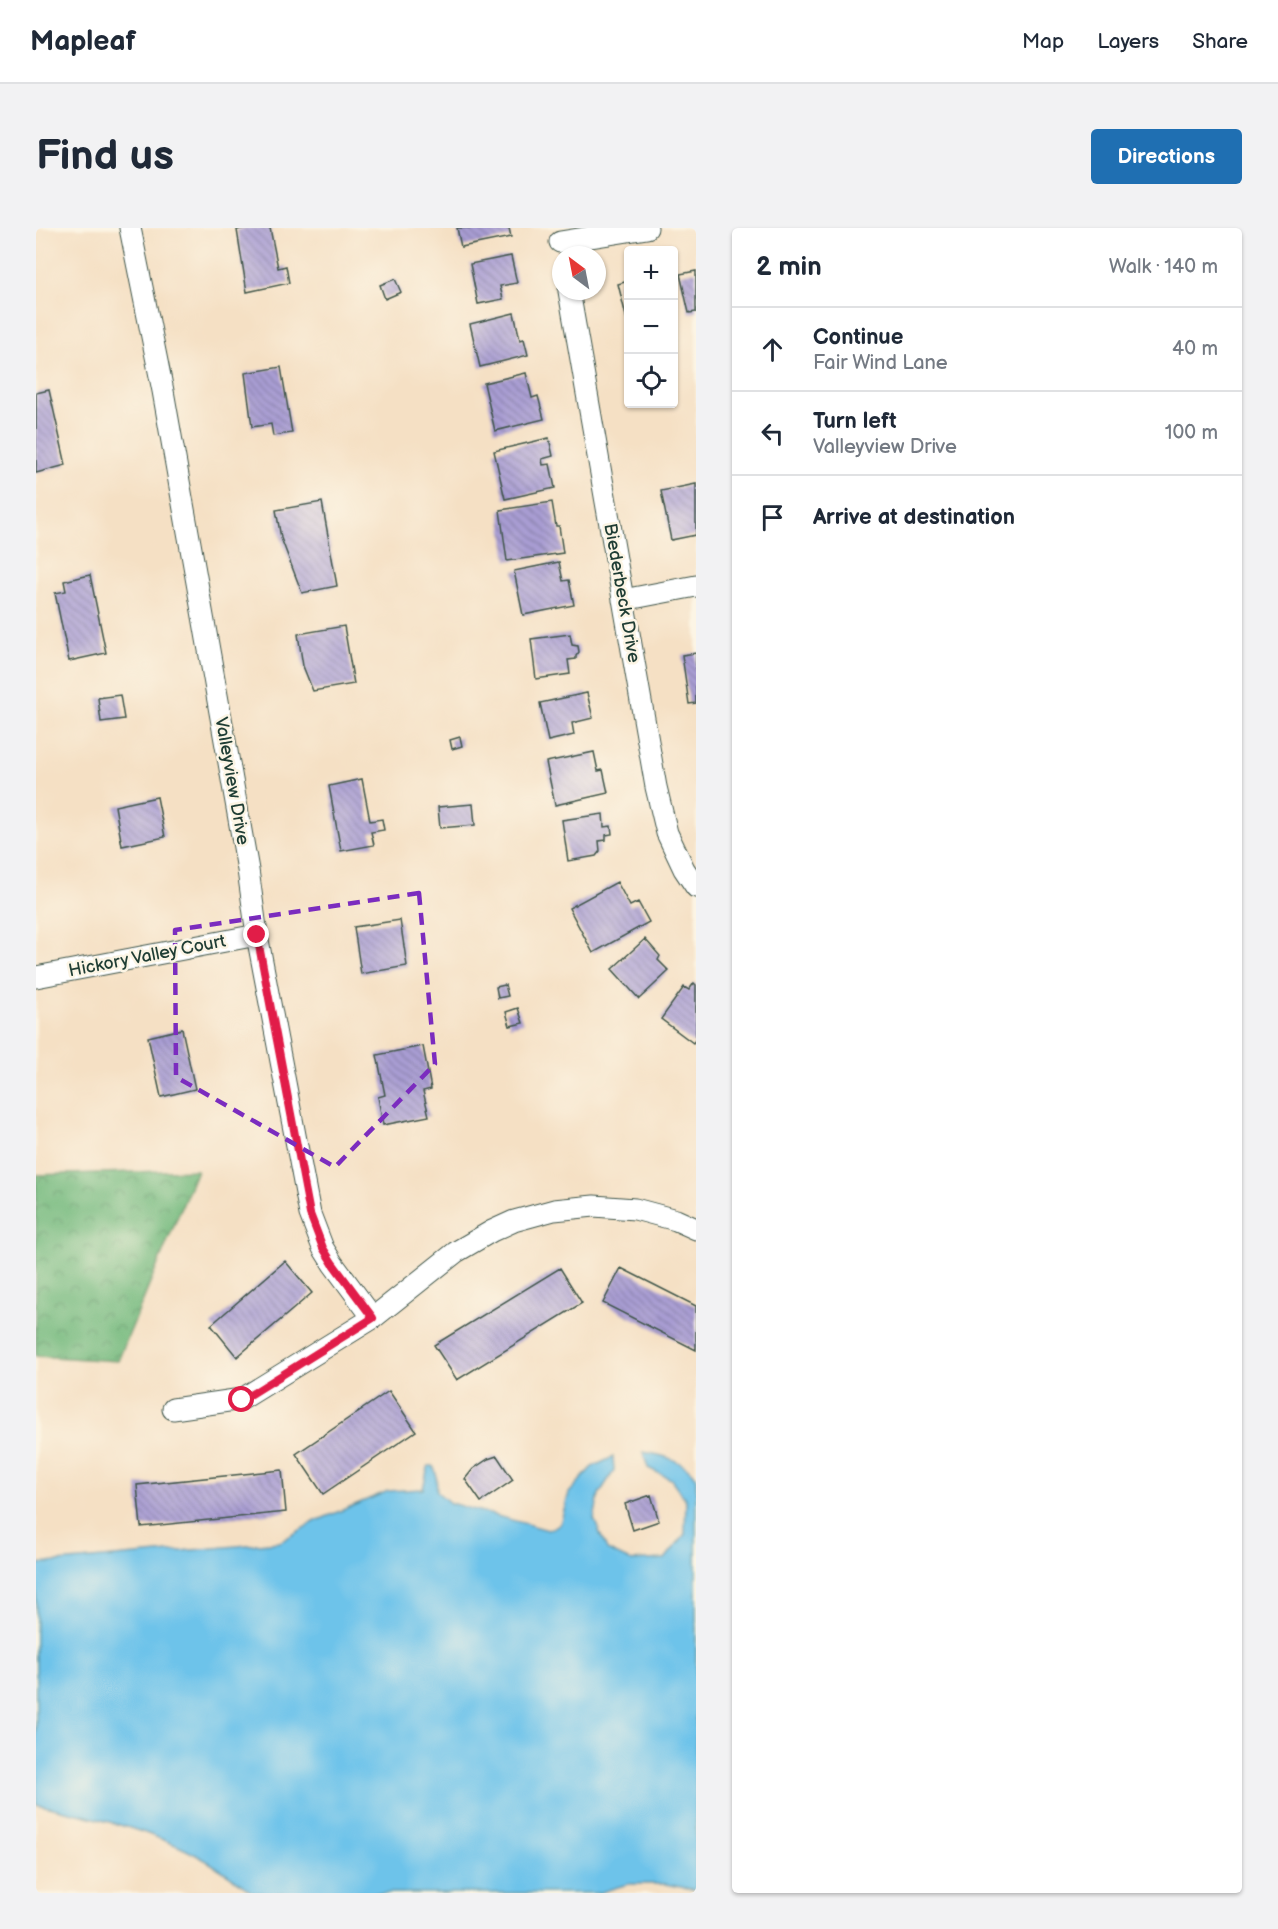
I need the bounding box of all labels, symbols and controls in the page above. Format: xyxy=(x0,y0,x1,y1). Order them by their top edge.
text: Mapleaf xyxy=(30,25,136,58)
text: Map xyxy=(1022,29,1064,54)
text: Layers xyxy=(1097,29,1159,54)
text: Share xyxy=(1192,29,1248,54)
button: Directions xyxy=(1091,129,1242,184)
text: Find us xyxy=(36,131,174,182)
north arrow xyxy=(552,246,606,300)
map controls xyxy=(624,246,678,408)
button: + xyxy=(624,246,678,300)
text: 2 min xyxy=(756,252,822,283)
text: Walk · 140 m xyxy=(1109,255,1218,279)
button: − xyxy=(624,300,678,354)
text: Continue xyxy=(813,324,903,351)
icon: ahead xyxy=(756,333,789,366)
text: 40 m xyxy=(1172,337,1218,361)
text: Fair Wind Lane xyxy=(813,351,948,375)
button: locate xyxy=(624,354,678,408)
text: Turn left xyxy=(813,408,897,435)
icon: left xyxy=(756,417,789,450)
text: 100 m xyxy=(1165,421,1218,445)
text: Valleyview Drive xyxy=(813,435,957,459)
icon: arrive xyxy=(756,501,789,534)
text: Arrive at destination xyxy=(813,504,1015,531)
street label: Biederbeck Drive xyxy=(599,522,645,665)
street label: Valleyview Drive xyxy=(210,715,254,847)
route end xyxy=(243,921,269,947)
street label: Hickory Valley Court xyxy=(67,930,228,982)
route start xyxy=(228,1386,254,1412)

